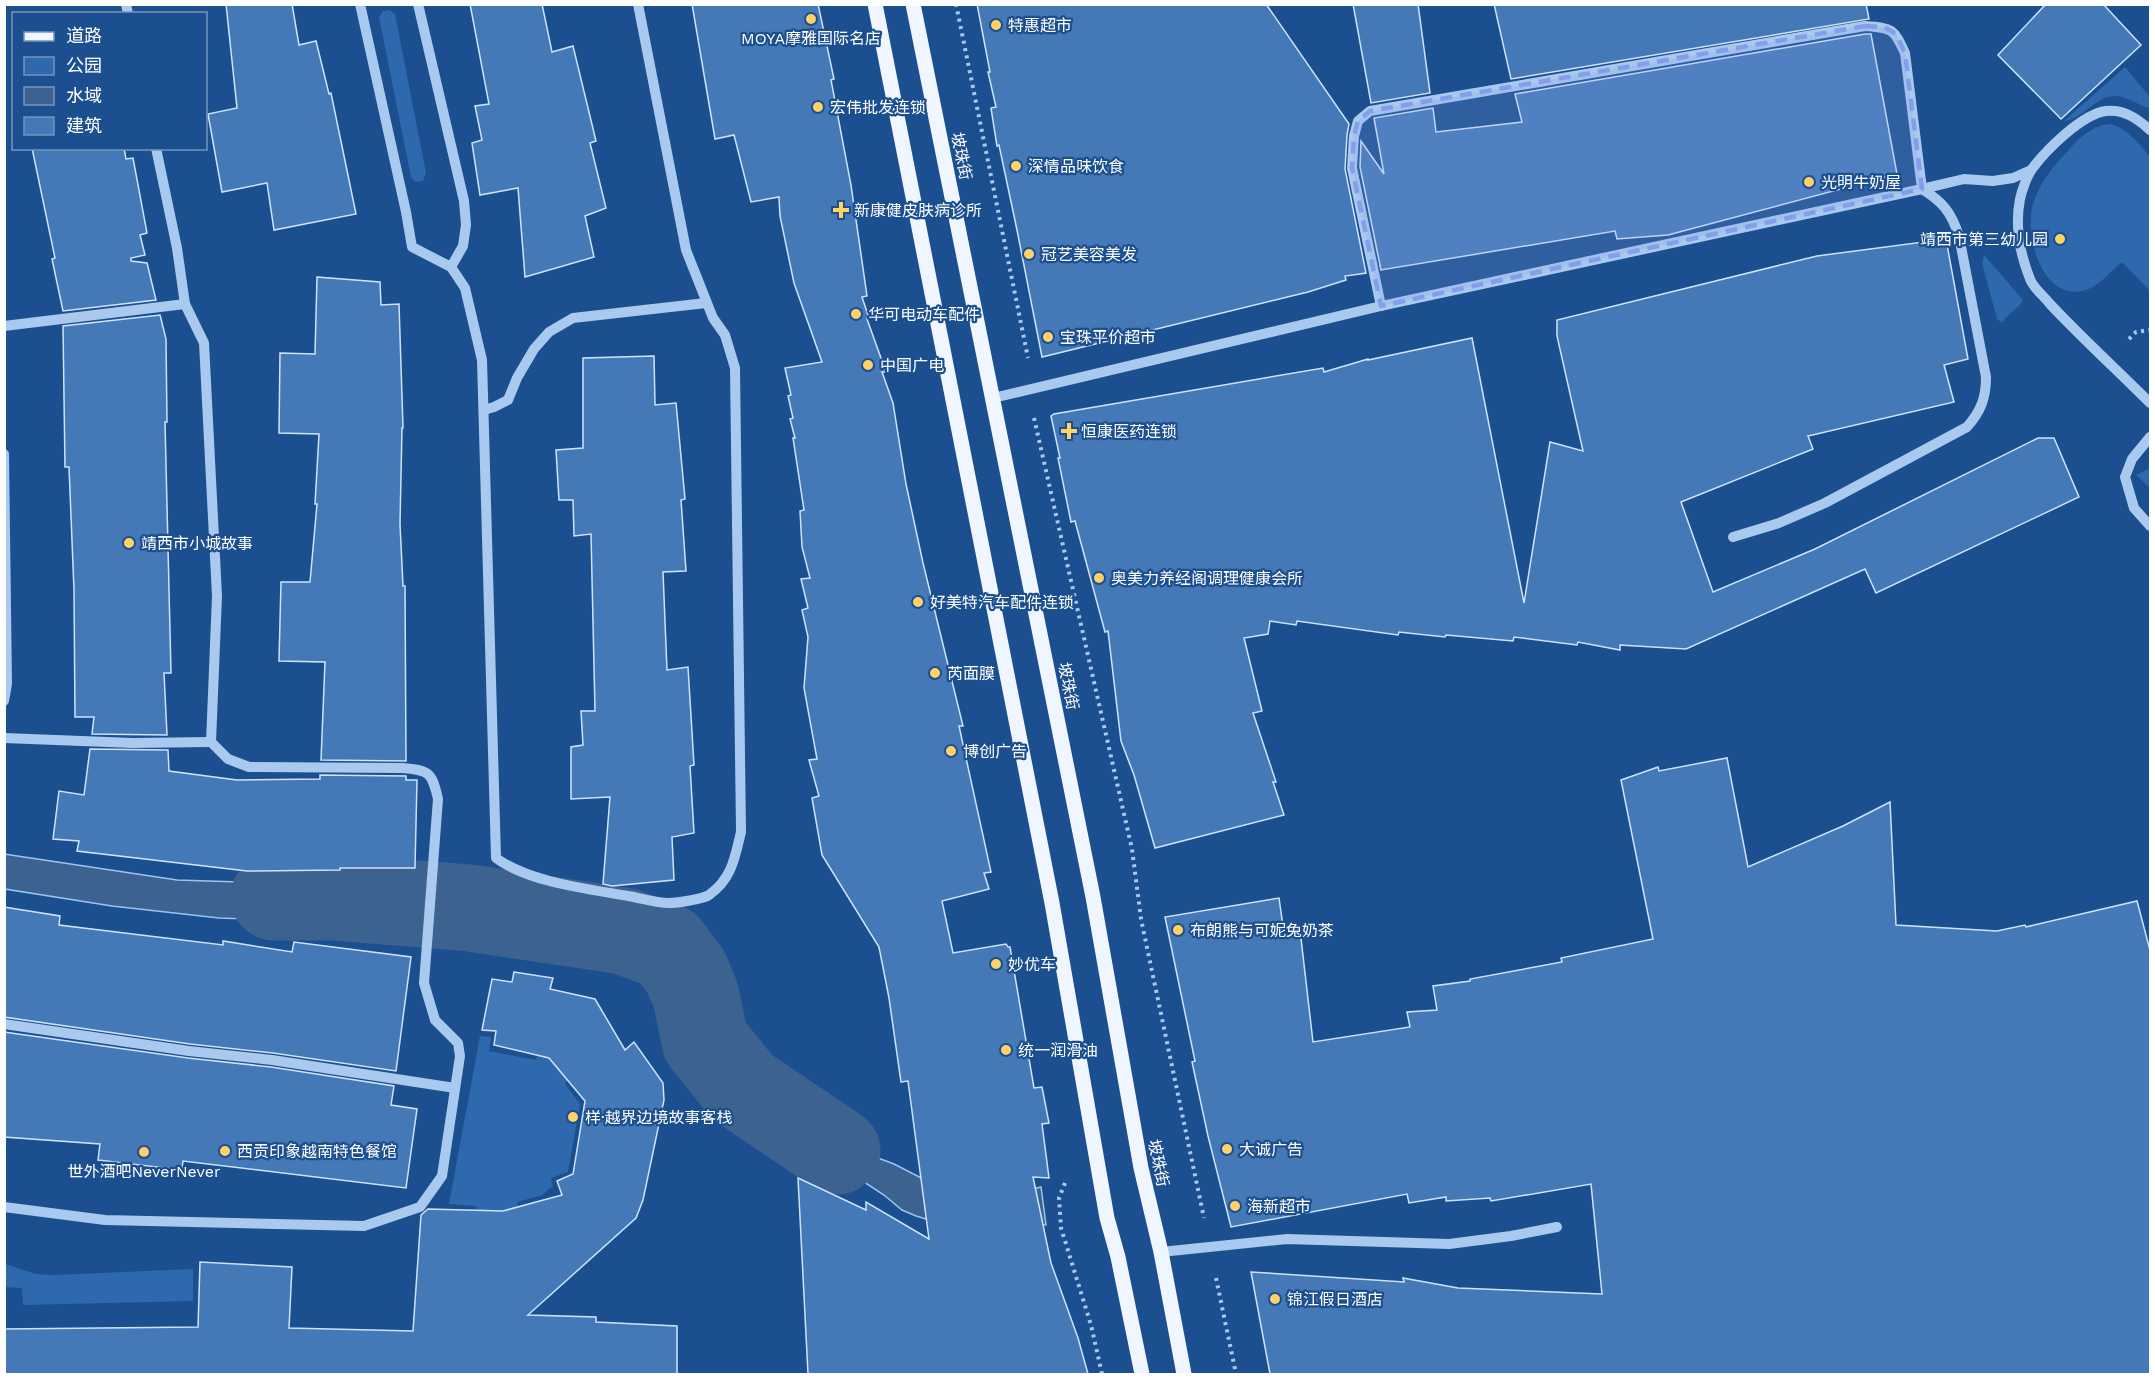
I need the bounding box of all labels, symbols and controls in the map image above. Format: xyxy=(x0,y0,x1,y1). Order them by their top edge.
legend xyxy=(12,12,207,150)
marker: MOYA摩雅国际名店 xyxy=(804,12,818,26)
place label: 特惠超市 xyxy=(1008,16,1072,35)
marker: 特惠超市 xyxy=(989,18,1003,32)
text: 道路 xyxy=(66,25,102,46)
place label: MOYA摩雅国际名店 xyxy=(741,29,881,48)
text: 公园 xyxy=(66,55,102,76)
text: 水域 xyxy=(66,85,102,106)
place label: 宏伟批发连锁 xyxy=(830,98,926,117)
marker: 宏伟批发连锁 xyxy=(811,100,825,114)
text: 建筑 xyxy=(66,115,102,136)
street label: 坡珠街 xyxy=(948,131,975,181)
place label: 深情品味饮食 xyxy=(1028,157,1124,176)
marker: 深情品味饮食 xyxy=(1009,159,1023,173)
place label: 光明牛奶屋 xyxy=(1821,173,1901,192)
marker: 光明牛奶屋 xyxy=(1802,175,1816,189)
marker: 新康健皮肤病诊所 xyxy=(832,201,850,219)
place label: 新康健皮肤病诊所 xyxy=(854,201,982,220)
place label: 靖西市第三幼儿园 xyxy=(1920,230,2048,249)
marker: 靖西市第三幼儿园 xyxy=(2053,232,2067,246)
place label: 冠艺美容美发 xyxy=(1041,245,1137,264)
marker: 冠艺美容美发 xyxy=(1022,247,1036,261)
place label: 华可电动车配件 xyxy=(868,305,980,324)
marker: 华可电动车配件 xyxy=(849,307,863,321)
place label: 宝珠平价超市 xyxy=(1060,328,1156,347)
marker: 宝珠平价超市 xyxy=(1041,330,1055,344)
place label: 中国广电 xyxy=(880,356,944,375)
marker: 中国广电 xyxy=(861,358,875,372)
place label: 恒康医药连锁 xyxy=(1081,422,1177,441)
marker: 恒康医药连锁 xyxy=(1062,424,1076,438)
place label: 靖西市小城故事 xyxy=(141,534,253,553)
marker: 靖西市小城故事 xyxy=(122,536,136,550)
place label: 奥美力养经阁调理健康会所 xyxy=(1111,569,1303,588)
marker: 奥美力养经阁调理健康会所 xyxy=(1092,571,1106,585)
place label: 好美特汽车配件连锁 xyxy=(930,593,1074,612)
marker: 好美特汽车配件连锁 xyxy=(911,595,925,609)
street label: 坡珠街 xyxy=(1055,661,1082,711)
place label: 芮面膜 xyxy=(947,664,995,683)
marker: 芮面膜 xyxy=(928,666,942,680)
place label: 博创广告 xyxy=(963,742,1027,761)
marker: 博创广告 xyxy=(944,744,958,758)
place label: 布朗熊与可妮兔奶茶 xyxy=(1190,921,1334,940)
marker: 布朗熊与可妮兔奶茶 xyxy=(1171,923,1185,937)
place label: 妙优车 xyxy=(1008,955,1056,974)
marker: 妙优车 xyxy=(989,957,1003,971)
place label: 统一润滑油 xyxy=(1018,1041,1098,1060)
marker: 统一润滑油 xyxy=(999,1043,1013,1057)
place label: 样·越界边境故事客栈 xyxy=(585,1108,733,1127)
marker: 样·越界边境故事客栈 xyxy=(566,1110,580,1124)
street label: 坡珠街 xyxy=(1144,1138,1173,1189)
place label: 大诚广告 xyxy=(1239,1140,1303,1159)
place label: 西贡印象越南特色餐馆 xyxy=(237,1142,397,1161)
marker: 大诚广告 xyxy=(1220,1142,1234,1156)
marker: 西贡印象越南特色餐馆 xyxy=(218,1144,232,1158)
marker: 世外酒吧NeverNever xyxy=(137,1145,151,1159)
place label: 世外酒吧NeverNever xyxy=(67,1162,221,1181)
place label: 海新超市 xyxy=(1247,1197,1311,1216)
marker: 海新超市 xyxy=(1228,1199,1242,1213)
place label: 锦江假日酒店 xyxy=(1287,1290,1383,1309)
marker: 锦江假日酒店 xyxy=(1268,1292,1282,1306)

